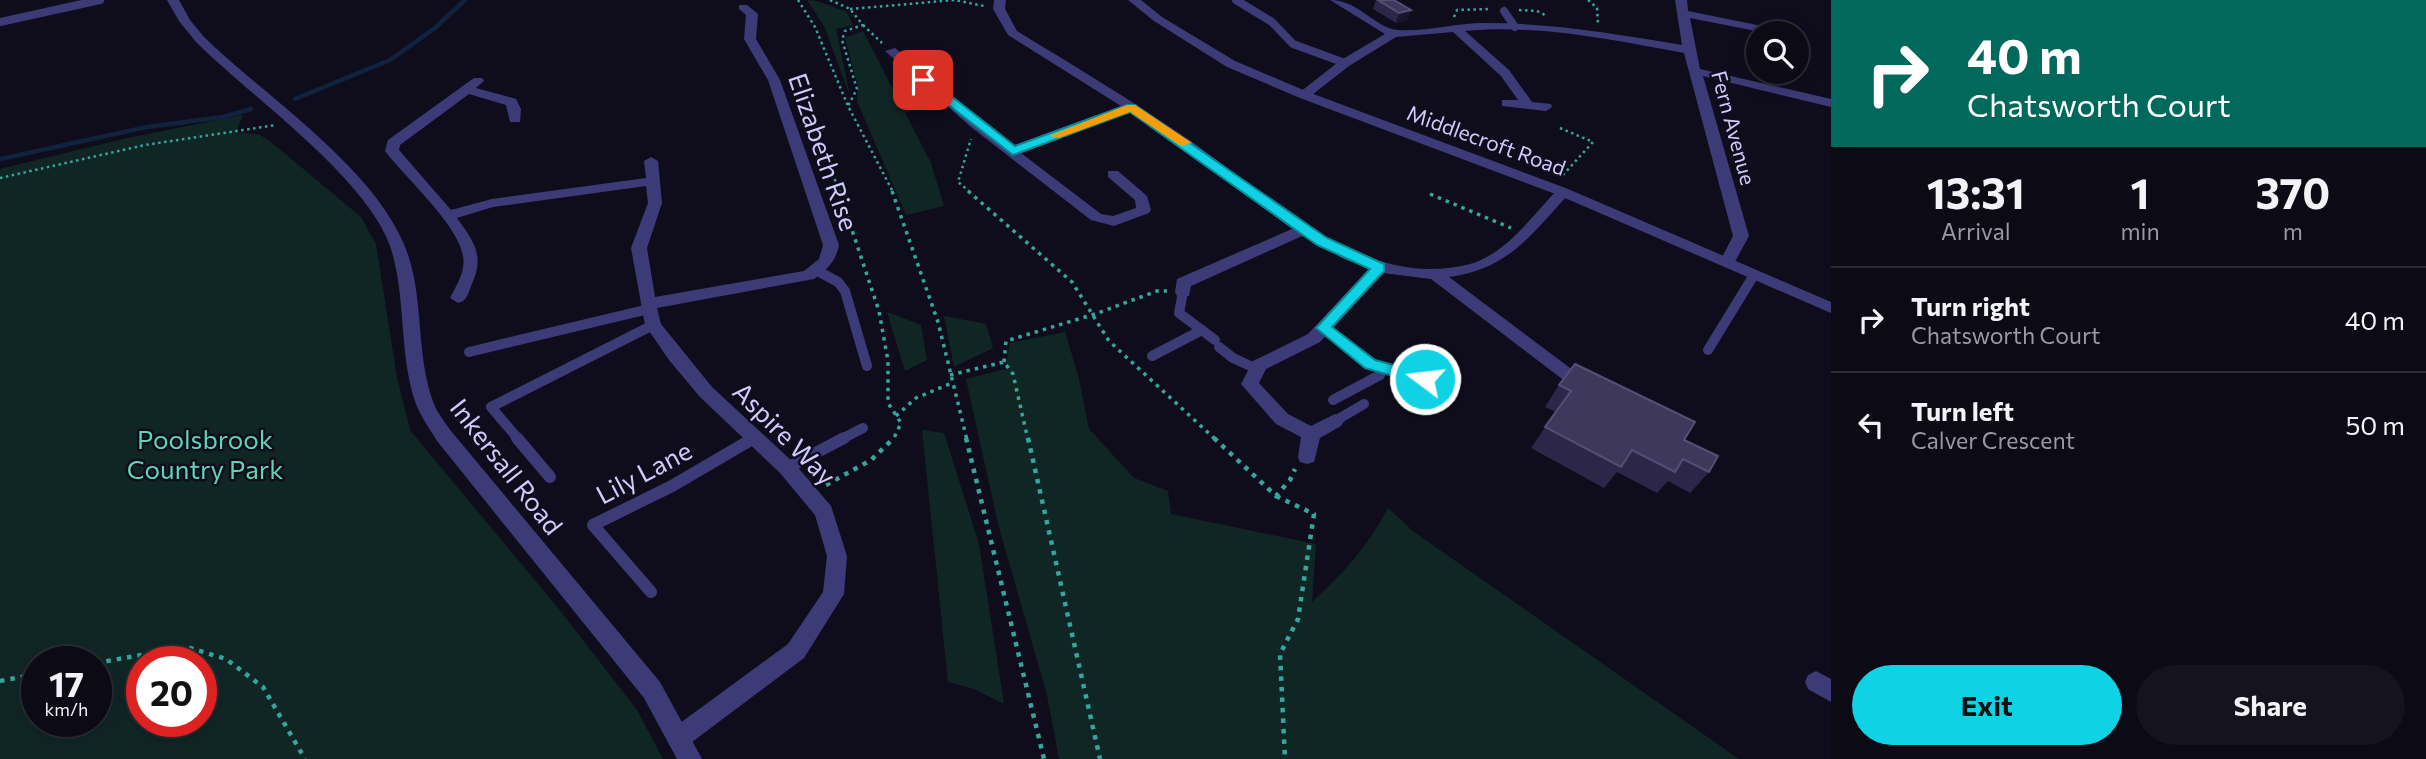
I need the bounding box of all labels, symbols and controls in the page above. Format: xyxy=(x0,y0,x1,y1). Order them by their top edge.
map controls xyxy=(1746,21,1809,84)
button: search xyxy=(1746,21,1809,84)
text: 40 m xyxy=(1967,24,2082,84)
icon: right xyxy=(1852,28,1943,119)
pin xyxy=(893,50,953,110)
icon: arrive xyxy=(904,61,942,99)
street label: Fern Avenue xyxy=(1707,68,1762,187)
street label: Elizabeth Rise xyxy=(783,69,866,234)
text: Chatsworth Court xyxy=(1967,84,2231,124)
street label: Middlecroft Road xyxy=(1404,99,1569,180)
text: 13:31 xyxy=(1927,166,2025,218)
text: 1 xyxy=(2131,166,2150,218)
text: 370 xyxy=(2255,166,2330,218)
text: Arrival xyxy=(1941,217,2011,245)
text: min xyxy=(2121,217,2160,245)
text: m xyxy=(2283,217,2303,245)
text: Turn right xyxy=(1911,290,2030,321)
icon: right xyxy=(1852,301,1890,339)
text: 40 m xyxy=(2345,304,2405,335)
text: Chatsworth Court xyxy=(1911,321,2101,349)
position arrow xyxy=(1388,342,1462,416)
street label: Aspire Way xyxy=(727,375,843,491)
street label: Inkersall Road xyxy=(445,392,570,540)
text: Turn left xyxy=(1911,395,2014,426)
icon: left xyxy=(1852,406,1890,444)
text: 50 m xyxy=(2345,409,2405,440)
park label: Poolsbrook Country Park xyxy=(127,423,283,484)
text: Calver Crescent xyxy=(1911,426,2075,454)
street label: Lily Lane xyxy=(590,434,696,510)
speed limit sign: 20 xyxy=(126,646,217,737)
text: 17 xyxy=(49,661,84,704)
button: Exit xyxy=(1852,665,2122,745)
button: Share xyxy=(2136,665,2405,745)
text: km/h xyxy=(45,698,88,720)

